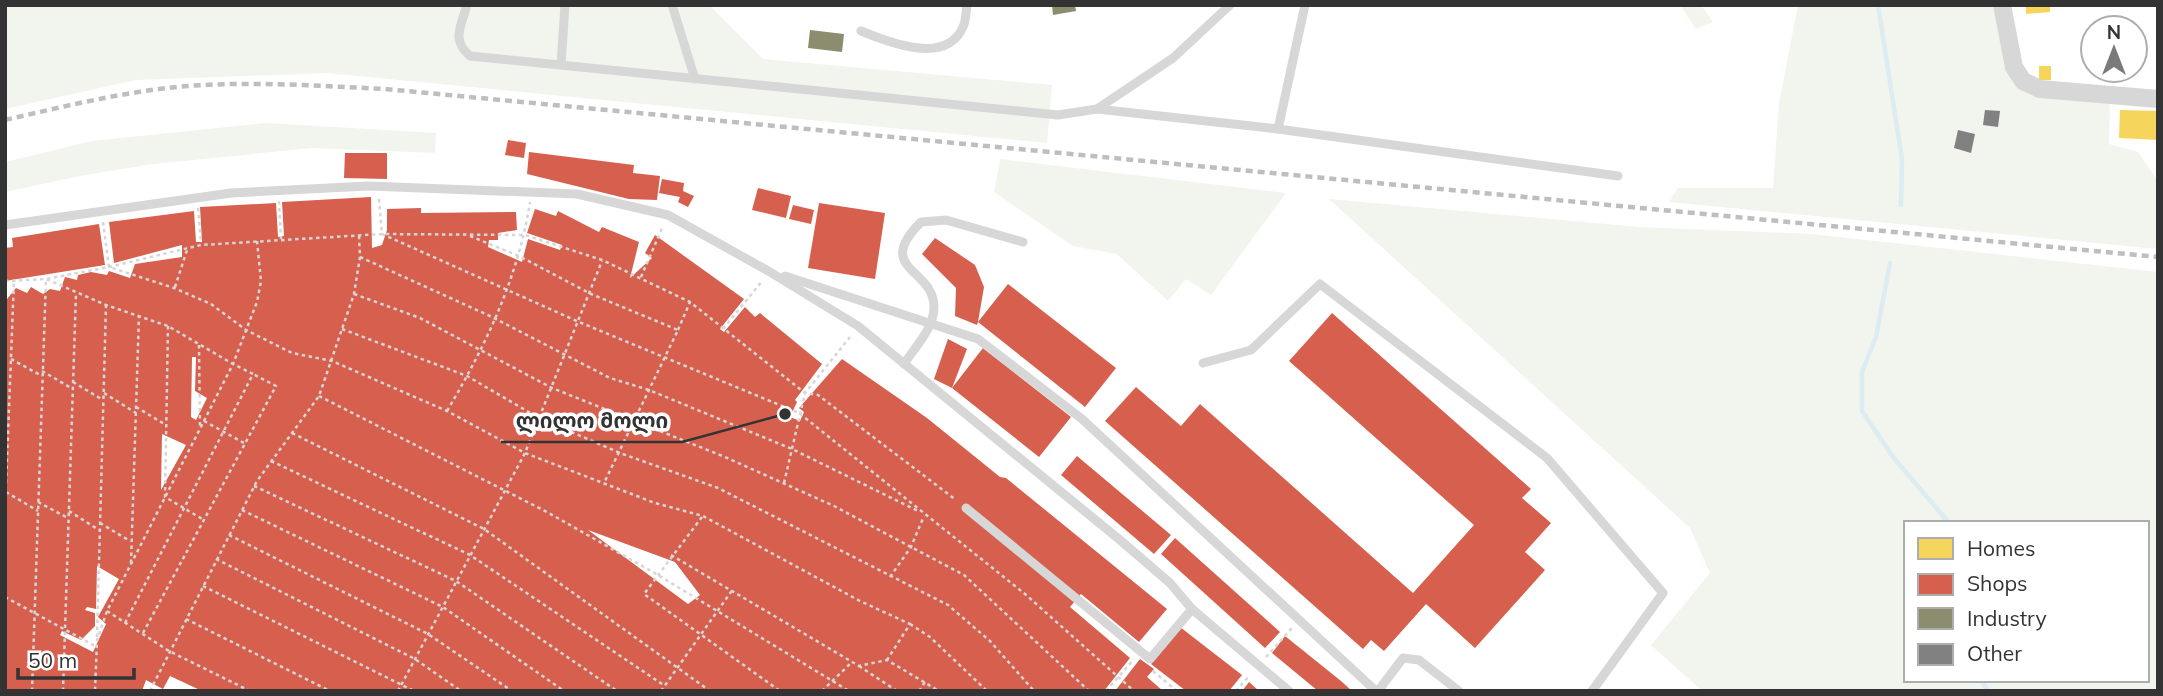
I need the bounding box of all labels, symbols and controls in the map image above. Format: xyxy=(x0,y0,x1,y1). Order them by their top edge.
north arrow xyxy=(2079,14,2149,84)
text: N xyxy=(2107,20,2121,44)
callout: ლილო მოლი xyxy=(501,400,682,442)
text: ლილო მოლი xyxy=(516,407,668,434)
legend xyxy=(1904,521,2149,682)
text: Homes xyxy=(1967,535,2035,561)
text: Shops xyxy=(1967,570,2027,596)
text: Industry xyxy=(1967,605,2047,631)
scale bar xyxy=(18,636,133,680)
text: Other xyxy=(1967,640,2022,666)
text: 50 m xyxy=(28,647,77,673)

